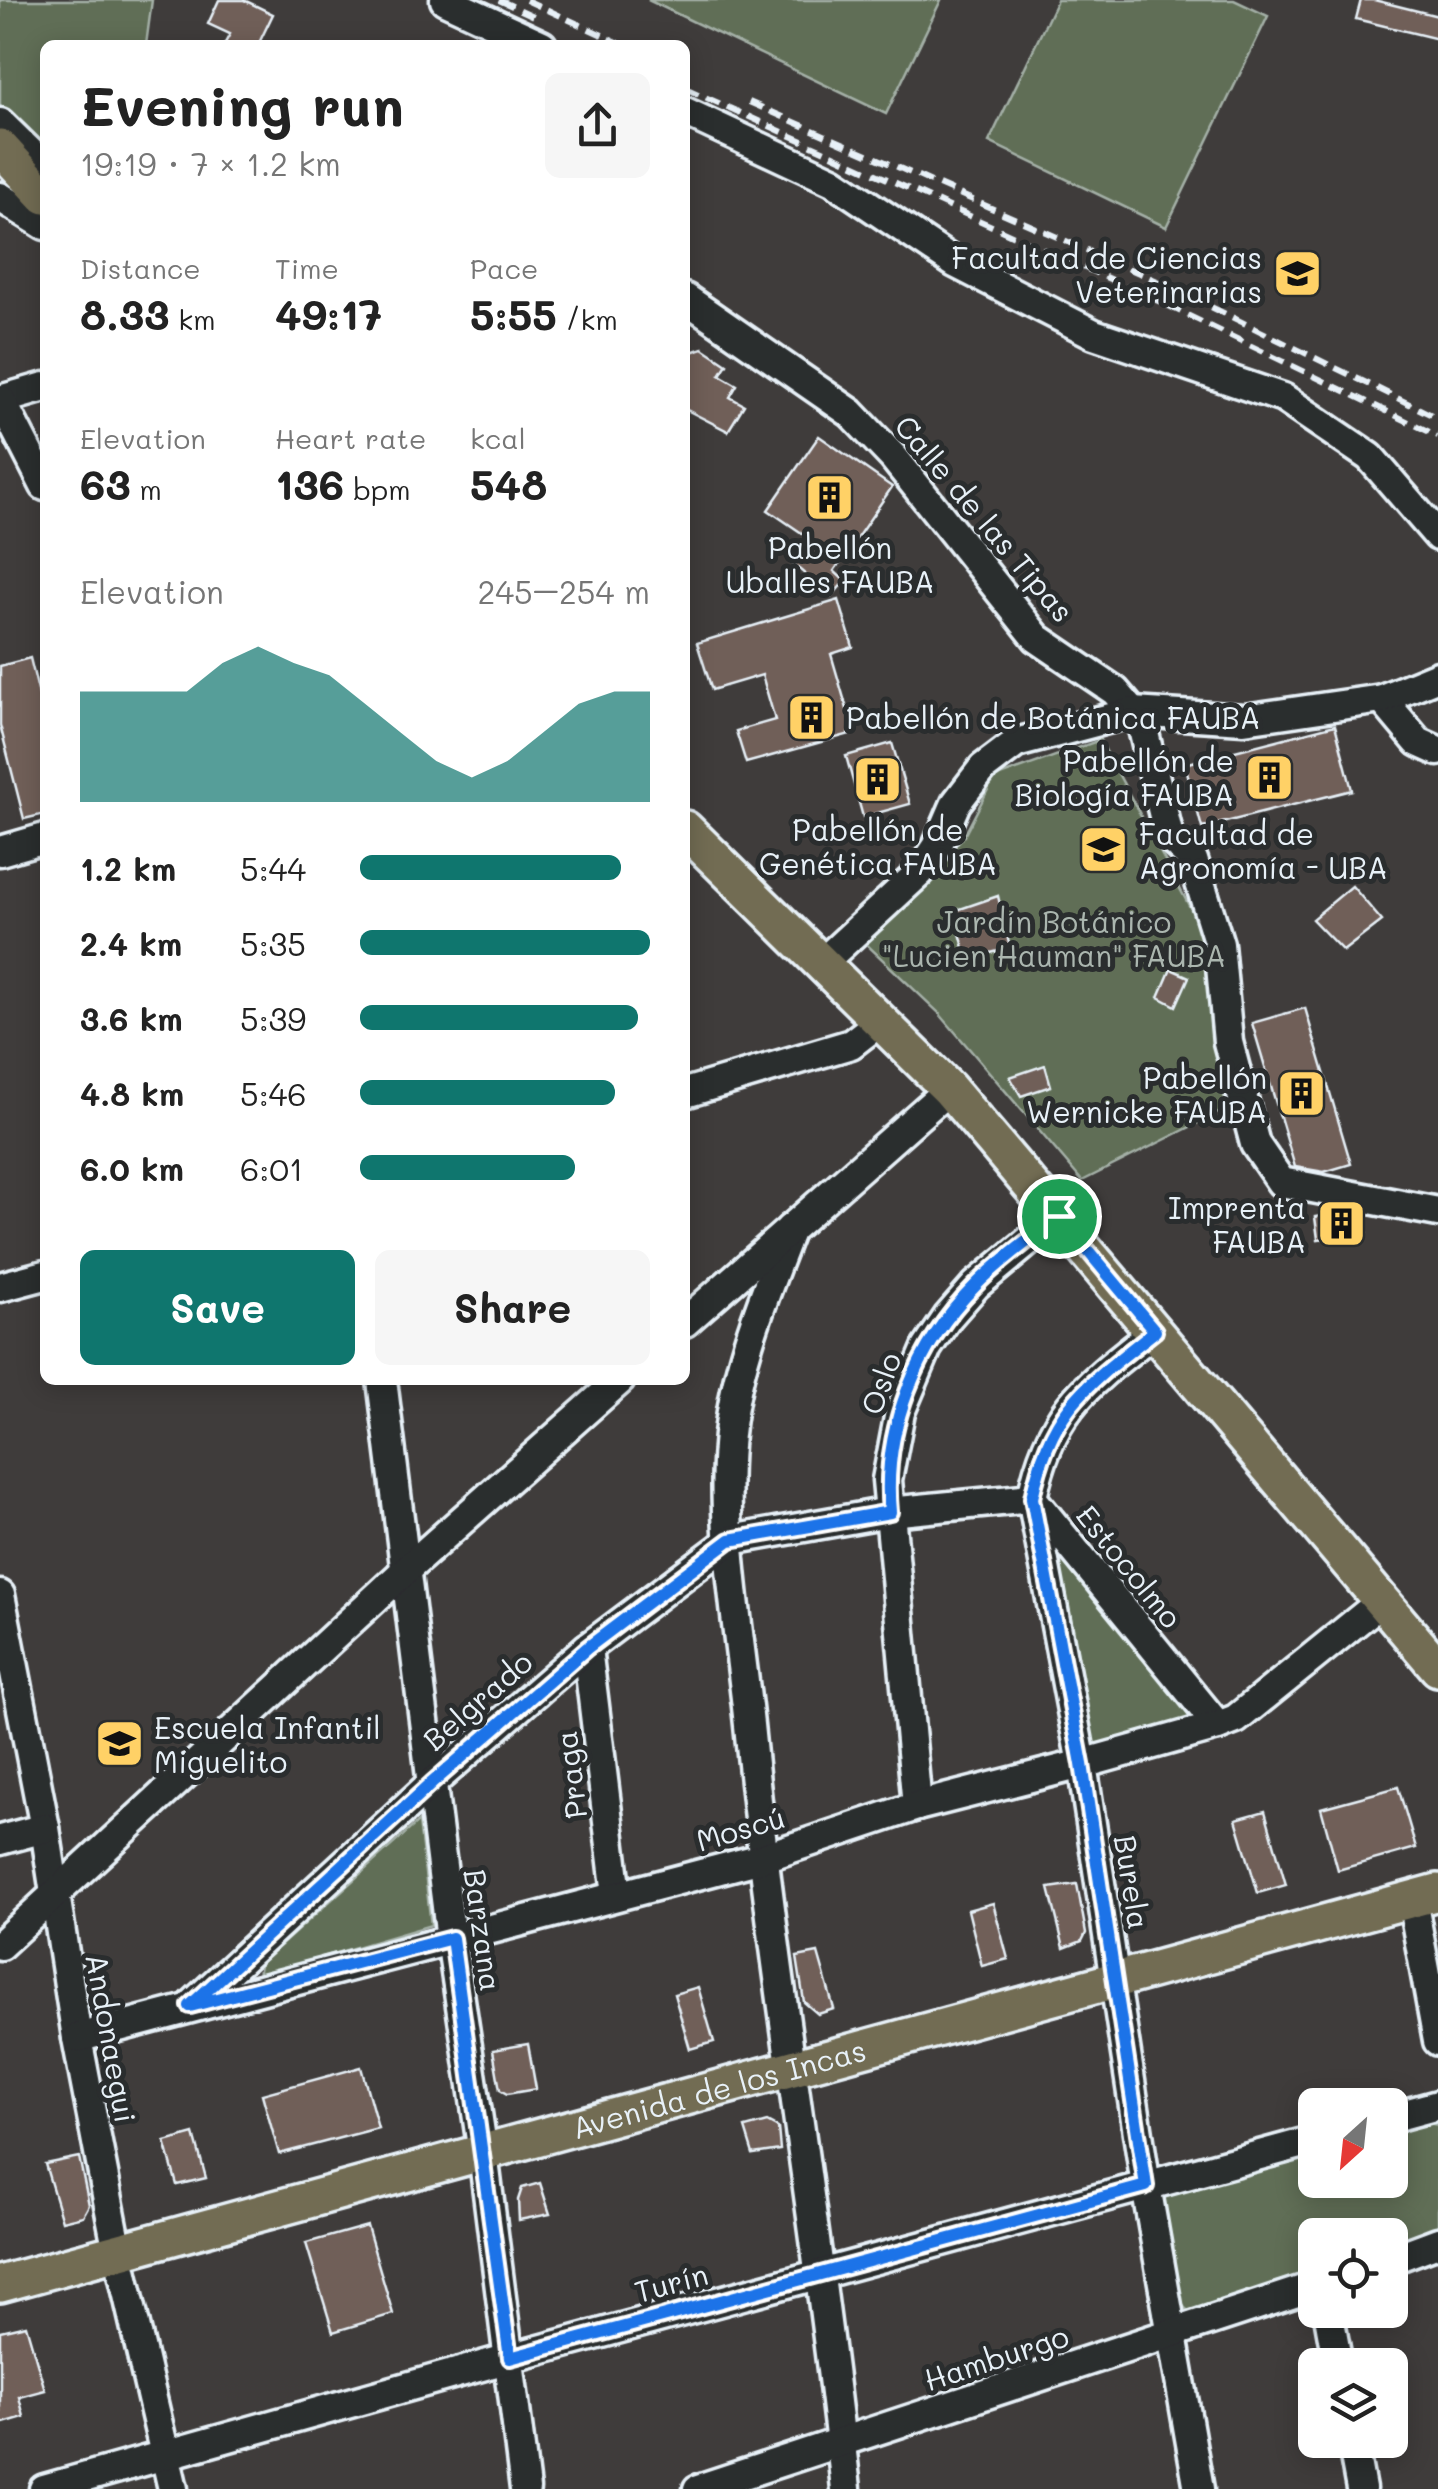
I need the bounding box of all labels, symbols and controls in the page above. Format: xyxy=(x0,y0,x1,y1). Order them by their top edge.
text: Evening run xyxy=(80,68,404,140)
button: share xyxy=(545,73,650,178)
text: 19:19 · 7 × 1.2 km xyxy=(80,142,341,184)
place label: Facultad de Ciencias Veterinarias xyxy=(951,237,1262,311)
school or university icon: Facultad de Ciencias Veterinarias xyxy=(1271,248,1323,300)
text: Distance xyxy=(80,250,201,286)
text: Time xyxy=(275,250,339,286)
text: Pace xyxy=(470,250,538,286)
text: 8.33 xyxy=(80,286,169,341)
text: 49:17 xyxy=(275,286,382,341)
text: 5:55 xyxy=(470,286,557,341)
text: km xyxy=(169,301,216,337)
text: /km xyxy=(557,301,618,337)
street label: Calle de las Tipas xyxy=(887,406,1083,630)
text: Elevation xyxy=(80,420,206,456)
text: Heart rate xyxy=(275,420,426,456)
text: kcal xyxy=(470,420,526,456)
text: 63 xyxy=(80,456,131,511)
text: 136 xyxy=(275,456,344,511)
text: 548 xyxy=(470,456,547,511)
text: m xyxy=(131,471,162,507)
text: bpm xyxy=(344,471,411,507)
building icon: Pabellón Uballes FAUBA xyxy=(804,472,856,524)
place label: Pabellón Uballes FAUBA xyxy=(725,527,935,601)
text: Elevation xyxy=(80,570,224,612)
text: 245–254 m xyxy=(478,570,650,612)
building icon: Pabellón de Botánica FAUBA xyxy=(785,691,837,743)
place label: Pabellón de Botánica FAUBA xyxy=(846,697,1261,737)
place label: Pabellón de Biología FAUBA xyxy=(1014,740,1234,814)
building icon: Pabellón de Biología FAUBA xyxy=(1243,751,1295,803)
building icon: Pabellón de Genética FAUBA xyxy=(852,754,904,806)
place label: Pabellón de Genética FAUBA xyxy=(759,809,997,883)
place label: Facultad de Agronomía - UBA xyxy=(1139,813,1388,887)
school or university icon: Facultad de Agronomía - UBA xyxy=(1078,824,1130,876)
text: 1.2 km xyxy=(80,847,176,889)
text: 5:44 xyxy=(240,847,306,889)
park label: Jardín Botánico "Lucien Hauman" FAUBA xyxy=(882,901,1226,975)
text: 2.4 km xyxy=(80,922,182,964)
text: 5:35 xyxy=(240,922,306,964)
text: 3.6 km xyxy=(80,997,183,1039)
text: 5:39 xyxy=(240,997,306,1039)
place label: Pabellón Wernicke FAUBA xyxy=(1026,1057,1267,1131)
building icon: Pabellón Wernicke FAUBA xyxy=(1276,1068,1328,1120)
text: 4.8 km xyxy=(80,1072,184,1114)
text: 5:46 xyxy=(240,1072,307,1114)
text: 6.0 km xyxy=(80,1147,184,1189)
text: 6:01 xyxy=(240,1147,303,1189)
pin xyxy=(1017,1174,1102,1259)
place label: Imprenta FAUBA xyxy=(1168,1187,1306,1261)
icon: arrive xyxy=(1032,1189,1087,1244)
building icon: Imprenta FAUBA xyxy=(1315,1198,1367,1250)
button: Save xyxy=(80,1250,355,1365)
button: Share xyxy=(375,1250,650,1365)
street label: Oslo xyxy=(850,1346,910,1420)
street label: Estocolmo xyxy=(1068,1496,1192,1636)
street label: Belgrado xyxy=(414,1641,540,1759)
place label: Escuela Infantil Miguelito xyxy=(154,1707,381,1781)
school or university icon: Escuela Infantil Miguelito xyxy=(93,1718,145,1770)
street label: Praga xyxy=(545,1729,595,1821)
street label: Moscú xyxy=(691,1796,789,1860)
street label: Burela xyxy=(1106,1832,1160,1932)
street label: Barzana xyxy=(456,1866,512,1994)
street label: Andonaegui xyxy=(77,1950,147,2126)
street label: Avenida de los Incas xyxy=(567,2029,870,2147)
north arrow xyxy=(1298,2088,1408,2198)
map controls xyxy=(1298,2088,1408,2458)
button: locate xyxy=(1298,2218,1408,2328)
street label: Turín xyxy=(630,2253,712,2311)
street label: Hamburgo xyxy=(919,2315,1073,2399)
button: layers xyxy=(1298,2348,1408,2458)

